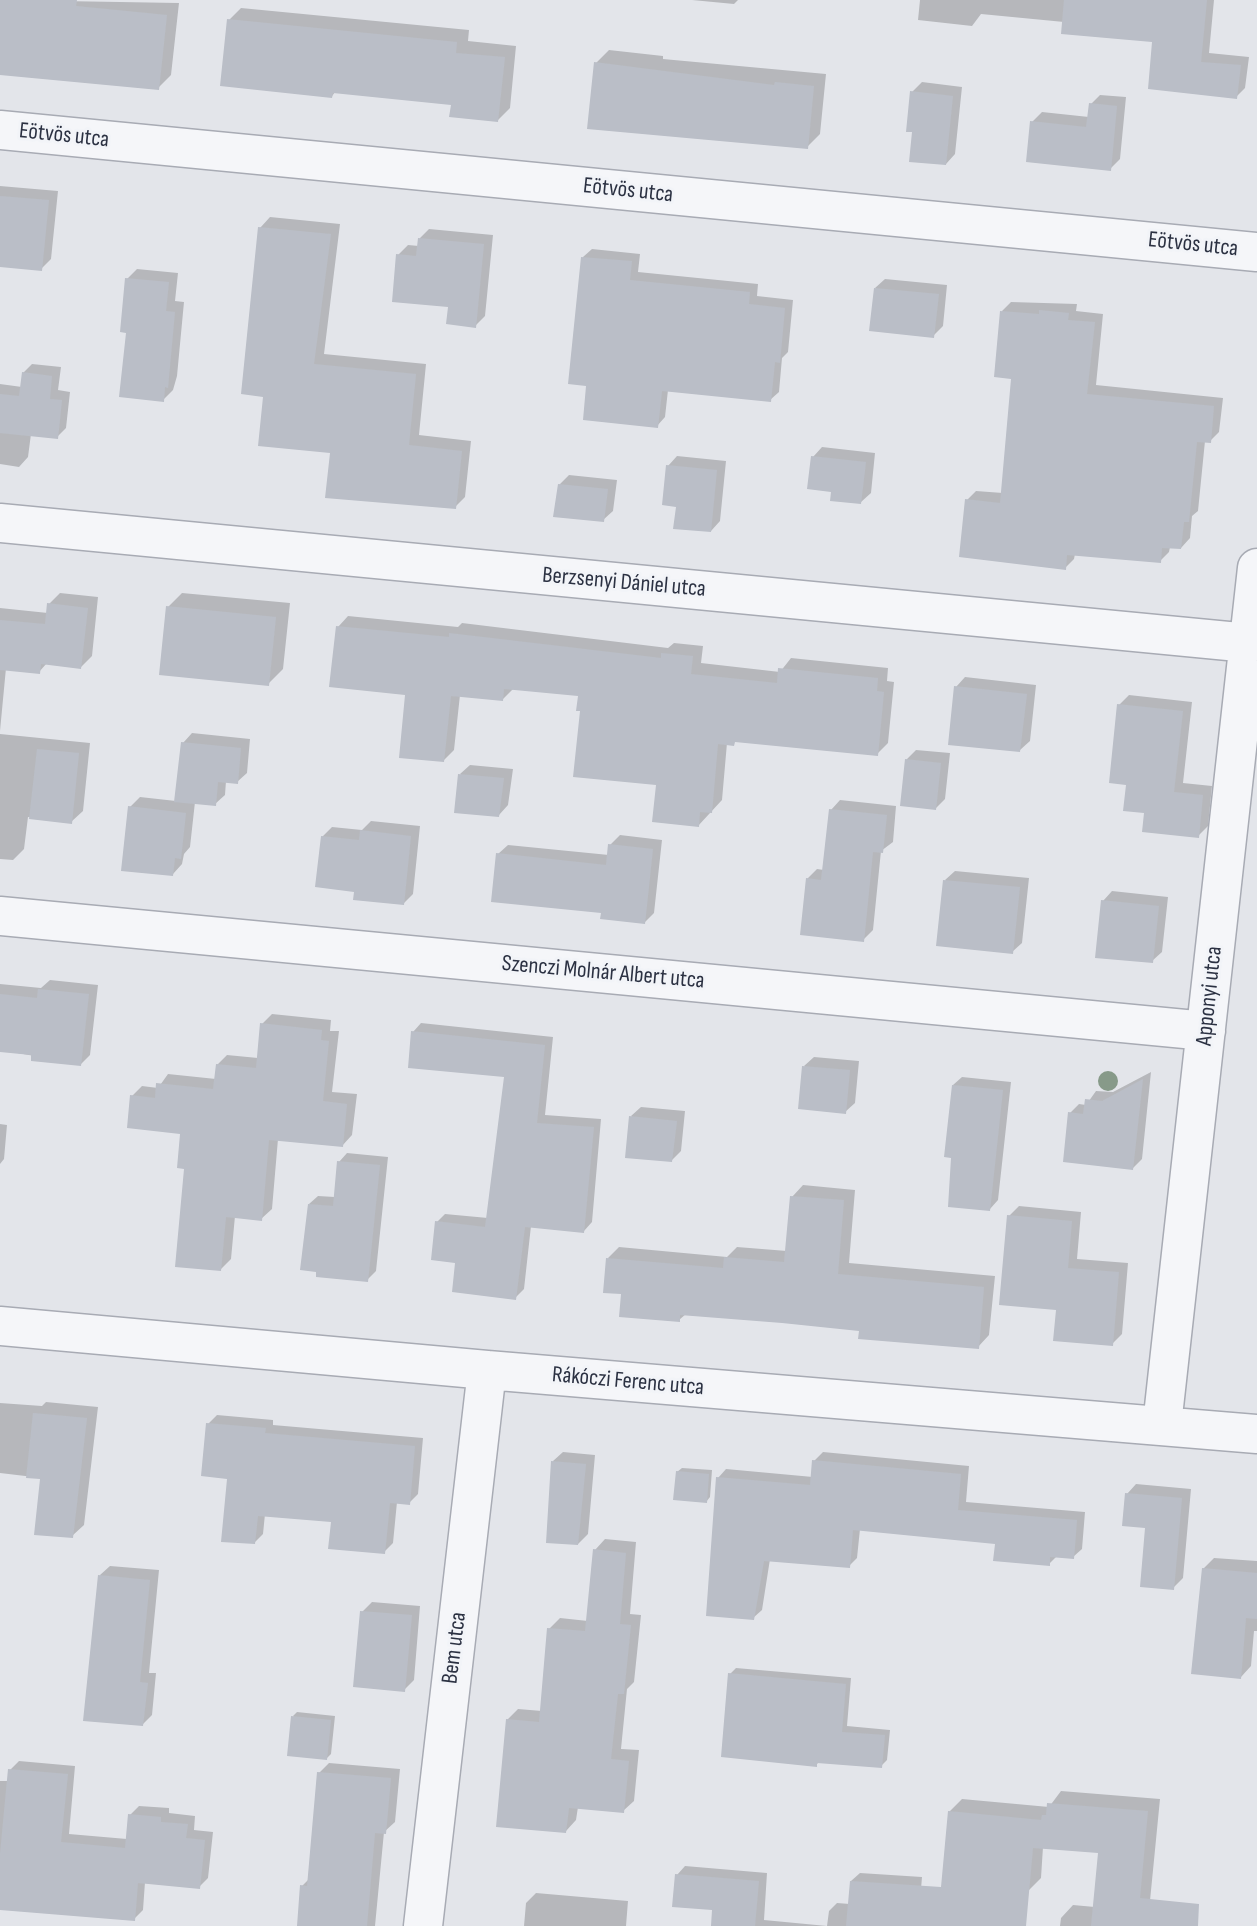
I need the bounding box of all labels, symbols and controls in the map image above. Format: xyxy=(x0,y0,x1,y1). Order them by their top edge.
street label: Eötvös utca xyxy=(18,118,110,154)
street label: Eötvös utca xyxy=(582,173,674,209)
street label: Eötvös utca xyxy=(1147,227,1239,263)
street label: Berzsenyi Dániel utca xyxy=(541,562,707,604)
street label: Apponyi utca xyxy=(1191,945,1229,1047)
street label: Szenczi Molnár Albert utca xyxy=(500,950,706,996)
street label: Rákóczi Ferenc utca xyxy=(551,1362,705,1402)
street label: Bem utca xyxy=(437,1611,473,1685)

